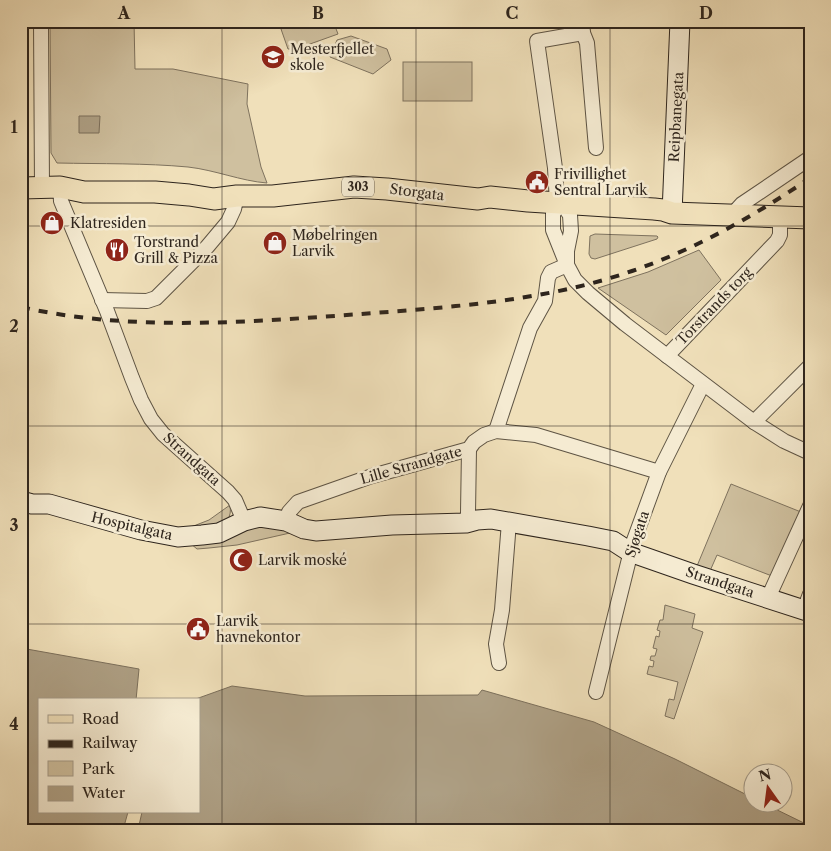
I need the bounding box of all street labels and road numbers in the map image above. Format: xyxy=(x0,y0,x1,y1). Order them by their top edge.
street label: Reipbanegata xyxy=(665,71,687,163)
road number: 303 xyxy=(342,178,374,196)
street label: Storgata xyxy=(389,180,446,204)
street label: Torstrands torg xyxy=(672,263,756,349)
street label: Strandgata xyxy=(160,429,225,490)
street label: Lille Strandgate xyxy=(358,442,464,488)
street label: Hospitalgata xyxy=(90,508,175,544)
street label: Sjøgata xyxy=(621,508,653,560)
street label: Strandgata xyxy=(684,562,757,602)

